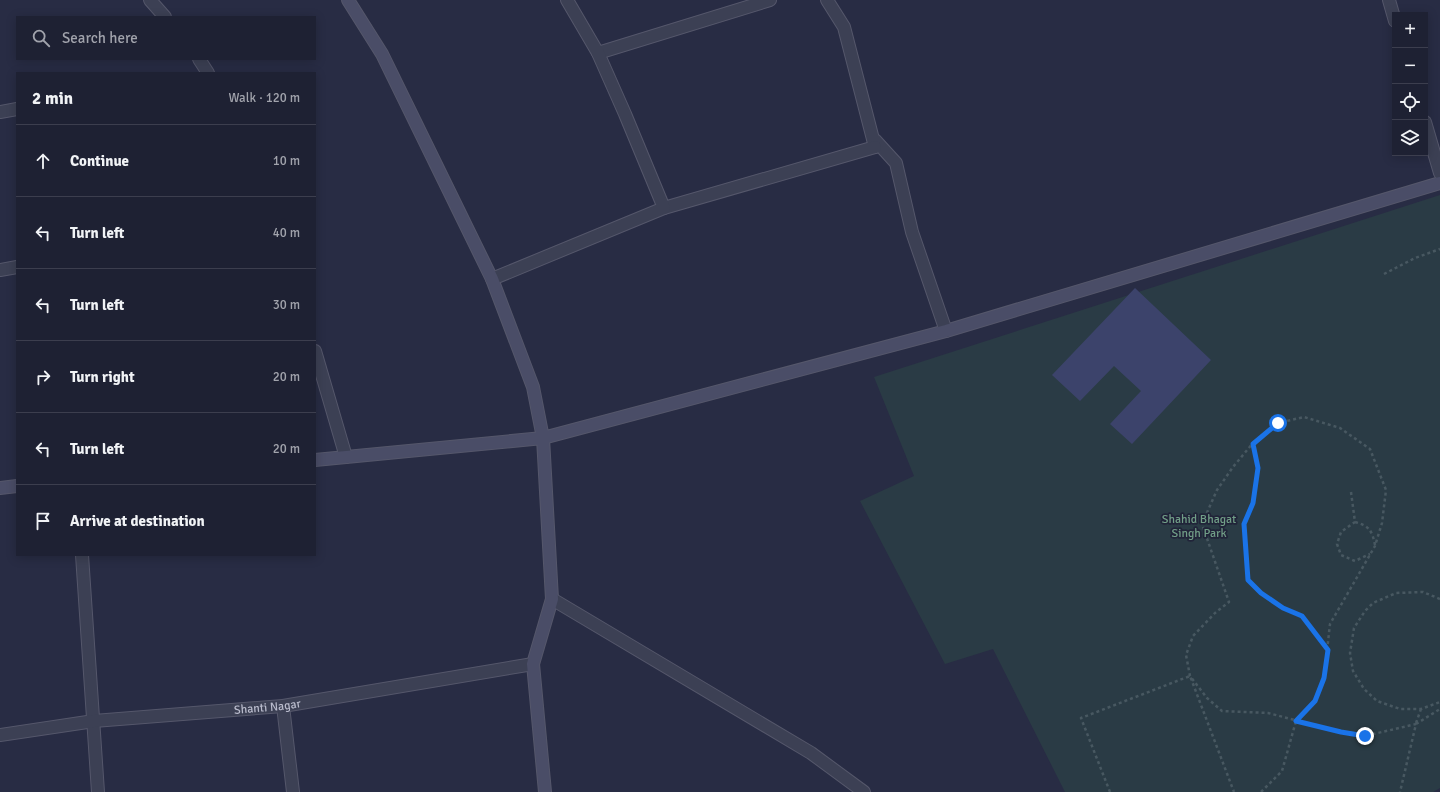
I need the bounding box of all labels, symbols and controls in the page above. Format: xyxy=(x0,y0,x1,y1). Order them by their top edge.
map controls xyxy=(1392,12,1428,156)
button: + xyxy=(1392,12,1428,48)
search box xyxy=(16,16,316,60)
icon: search xyxy=(30,27,52,49)
text: Search here xyxy=(62,29,138,47)
button: − xyxy=(1392,48,1428,84)
button: locate xyxy=(1392,84,1428,120)
text: 2 min xyxy=(32,88,73,109)
text: Walk · 120 m xyxy=(229,90,300,106)
button: layers xyxy=(1392,120,1428,156)
icon: ahead xyxy=(32,150,54,172)
text: Continue xyxy=(70,152,129,170)
text: 10 m xyxy=(273,153,300,169)
icon: left xyxy=(32,222,54,244)
text: Turn left xyxy=(70,224,124,242)
text: 40 m xyxy=(273,225,300,241)
icon: left xyxy=(32,294,54,316)
text: Turn left xyxy=(70,296,124,314)
text: 30 m xyxy=(273,297,300,313)
icon: right xyxy=(32,366,54,388)
text: Turn right xyxy=(70,368,135,386)
text: 20 m xyxy=(273,369,300,385)
route start xyxy=(1269,414,1287,432)
icon: left xyxy=(32,438,54,460)
text: Turn left xyxy=(70,440,124,458)
text: 20 m xyxy=(273,441,300,457)
icon: arrive xyxy=(32,510,54,532)
text: Arrive at destination xyxy=(70,512,205,530)
park label: Shahid Bhagat Singh Park xyxy=(1162,512,1236,541)
street label: Shanti Nagar xyxy=(233,696,302,717)
route end xyxy=(1356,727,1374,745)

